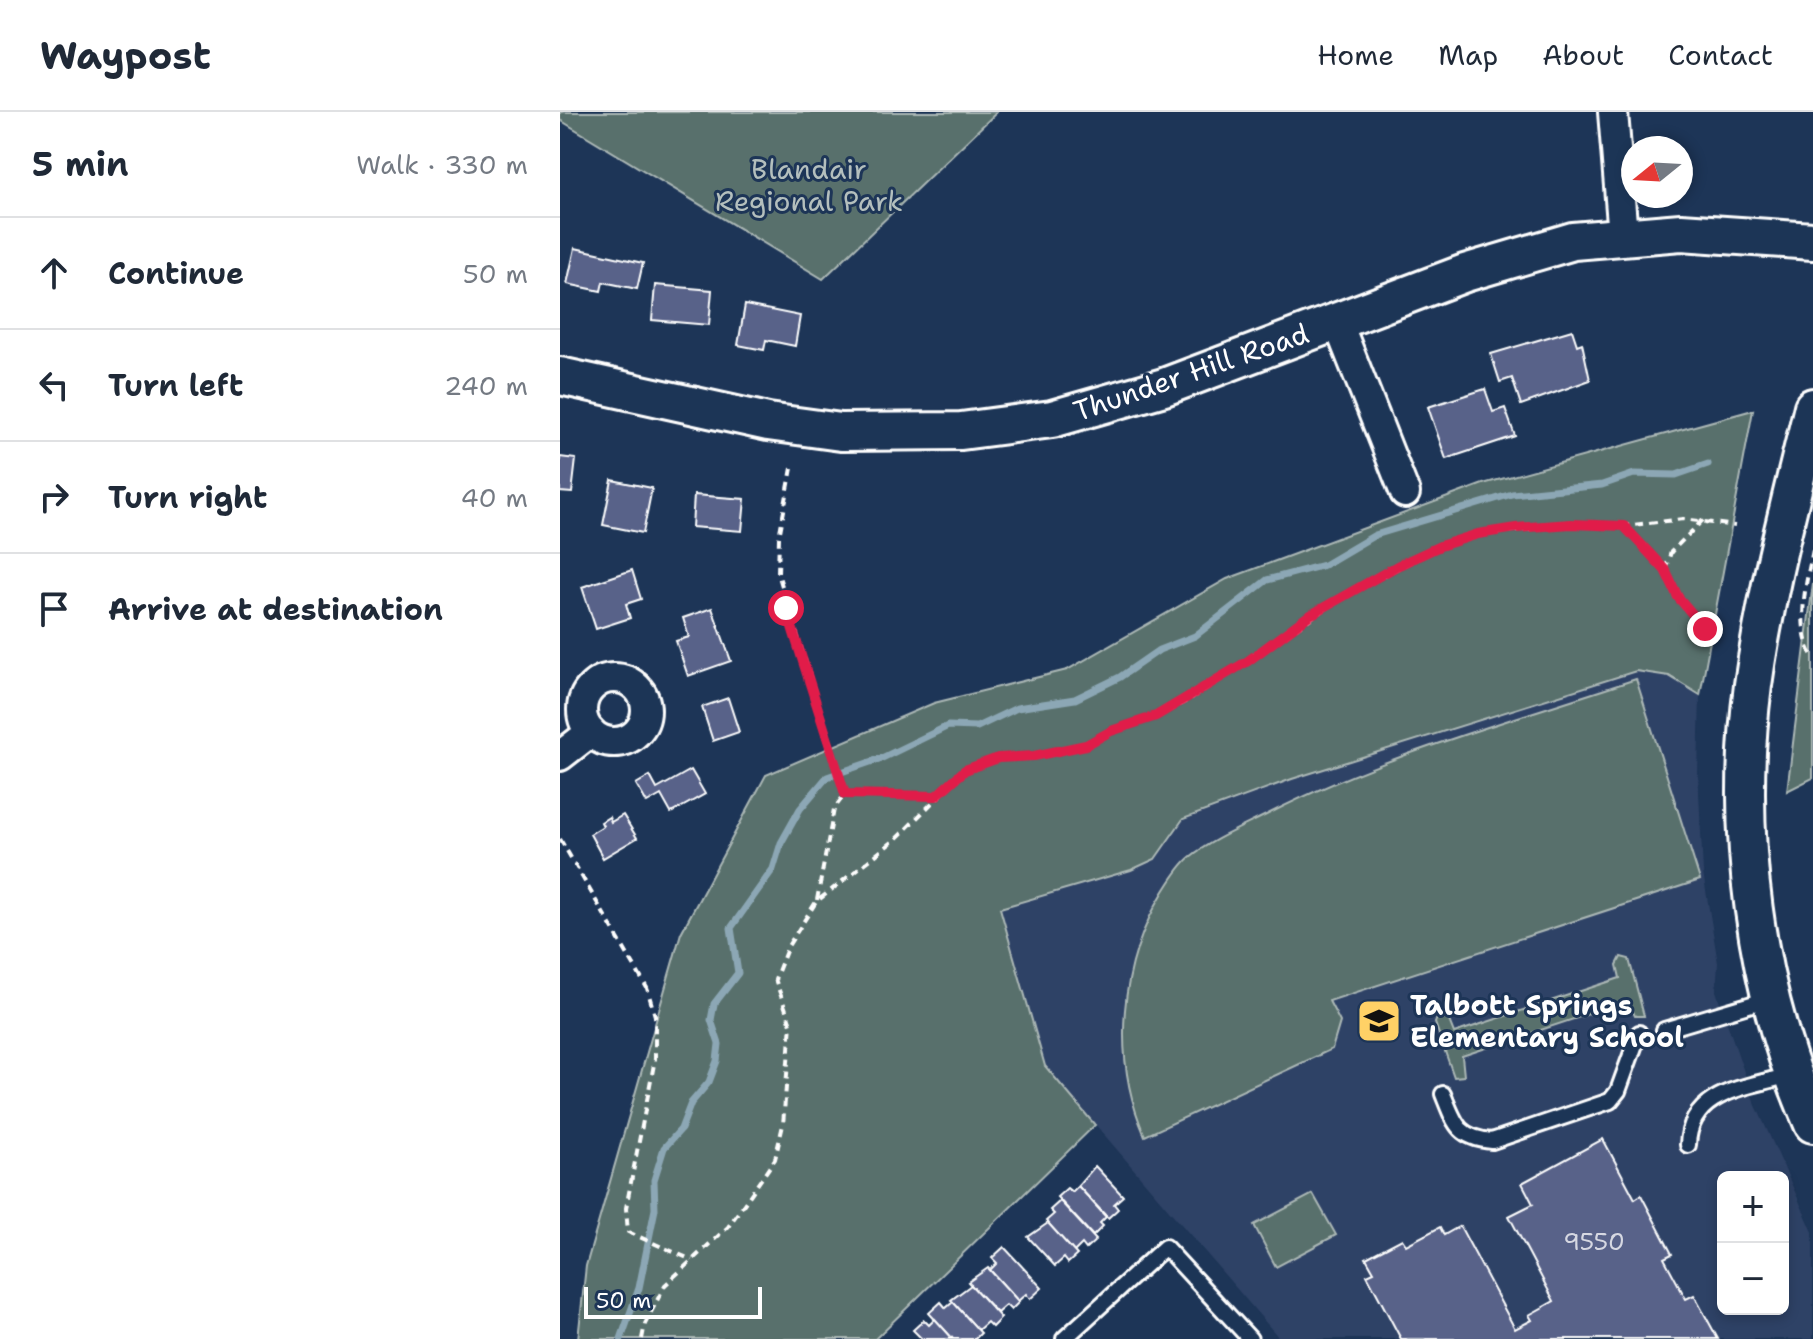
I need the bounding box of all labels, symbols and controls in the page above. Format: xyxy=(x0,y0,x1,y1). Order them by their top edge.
text: Waypost xyxy=(40,30,211,81)
text: Home xyxy=(1317,36,1394,74)
text: Map xyxy=(1438,36,1498,74)
text: About xyxy=(1542,36,1624,74)
text: Contact xyxy=(1668,36,1773,74)
north arrow xyxy=(1621,136,1693,208)
text: 5 min xyxy=(32,141,129,187)
text: Walk · 330 m xyxy=(356,147,528,182)
park label: Blandair Regional Park xyxy=(715,150,903,220)
icon: ahead xyxy=(32,251,76,295)
text: Continue xyxy=(108,253,244,294)
text: 50 m xyxy=(463,256,528,291)
street label: Thunder Hill Road xyxy=(1068,314,1314,430)
icon: left xyxy=(32,363,76,407)
text: Turn left xyxy=(108,365,243,406)
text: 240 m xyxy=(444,368,528,403)
icon: right xyxy=(32,475,76,519)
text: Turn right xyxy=(108,477,267,518)
text: 40 m xyxy=(461,480,528,515)
icon: arrive xyxy=(32,587,76,631)
text: Arrive at destination xyxy=(108,589,443,630)
route start xyxy=(768,590,804,626)
route end xyxy=(1687,611,1723,647)
place label: Talbott Springs Elementary School xyxy=(1410,986,1684,1056)
school or university icon: Talbott Springs Elementary School xyxy=(1355,997,1403,1045)
map controls xyxy=(1717,1171,1789,1315)
button: + xyxy=(1717,1171,1789,1243)
house number: 9550 xyxy=(1563,1226,1625,1258)
button: − xyxy=(1717,1243,1789,1315)
scale bar xyxy=(584,1283,762,1319)
text: 50 m xyxy=(596,1286,651,1315)

